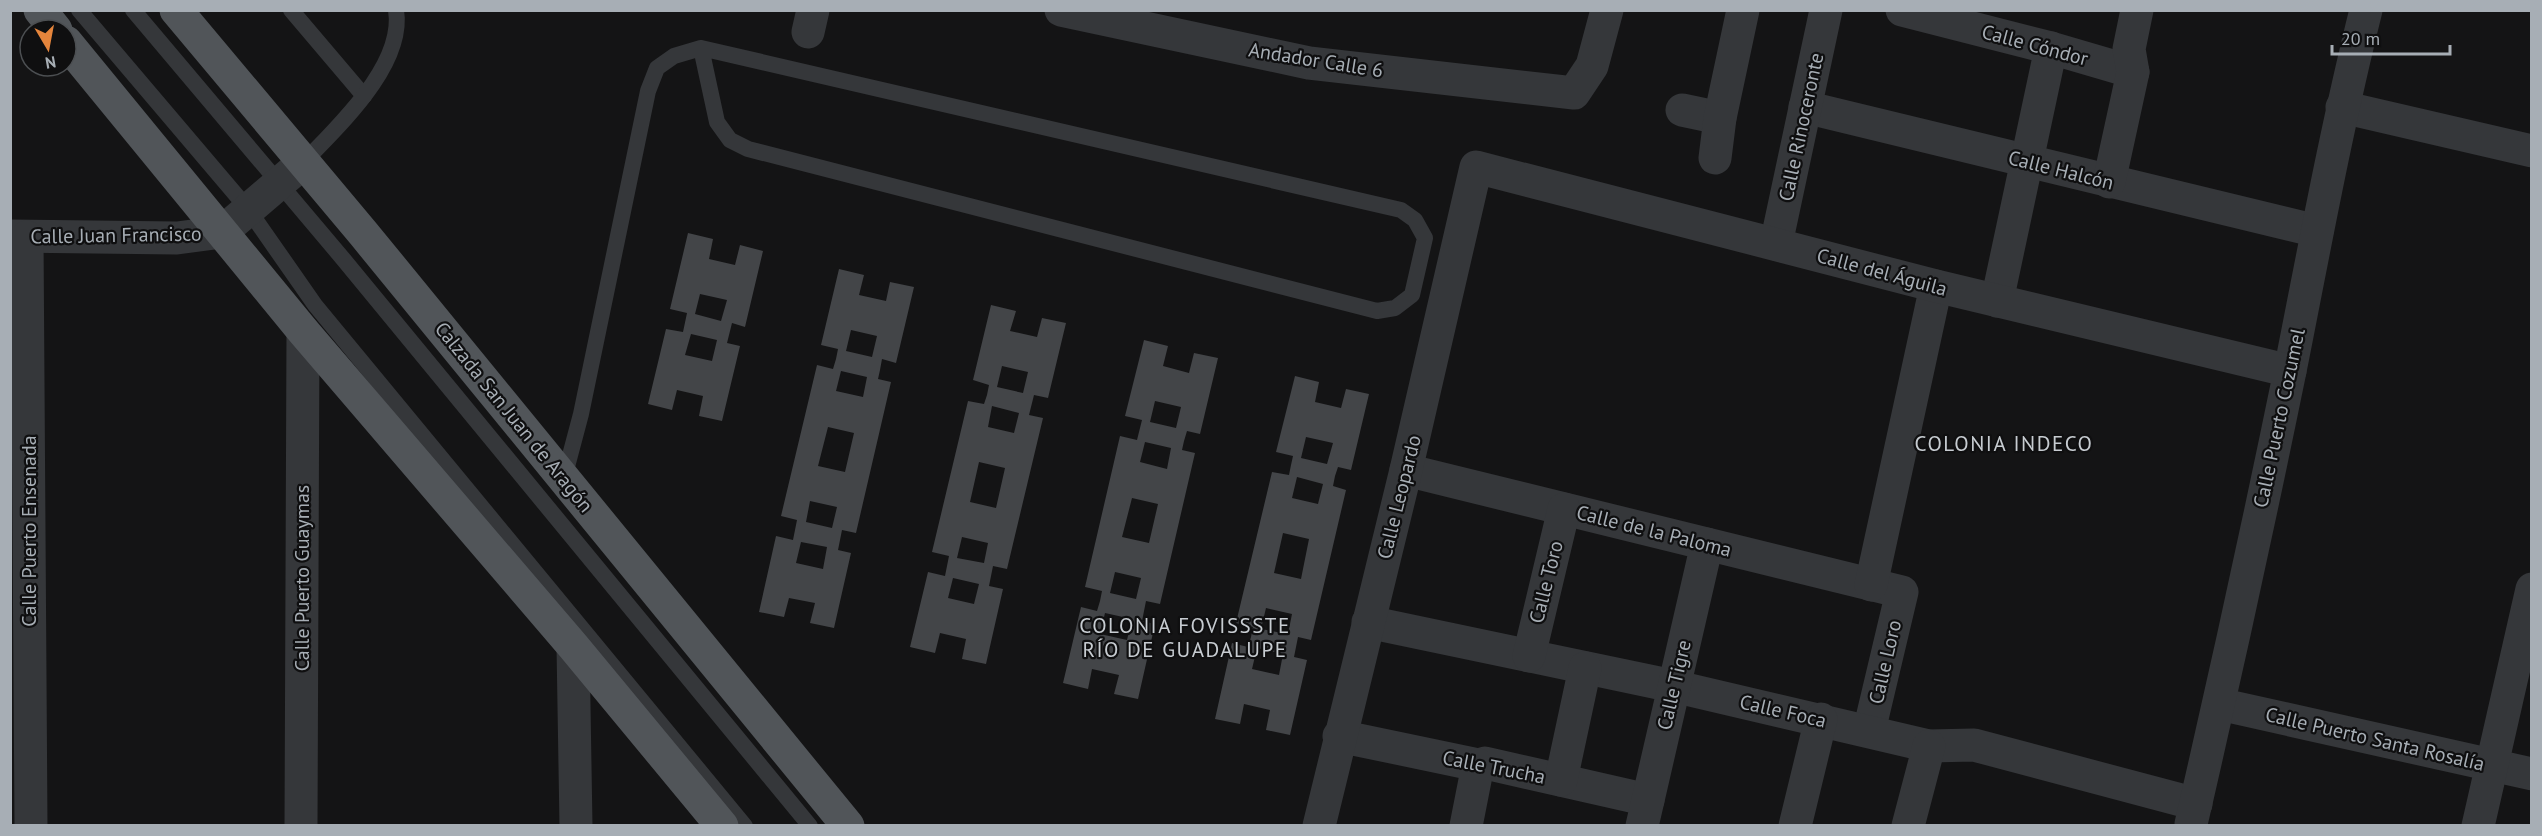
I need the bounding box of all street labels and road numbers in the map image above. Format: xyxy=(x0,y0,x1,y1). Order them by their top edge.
street label: Calle Cóndor xyxy=(1979,18,2091,72)
street label: Andador Calle 6 xyxy=(1247,37,1385,83)
street label: Calle Rinoceronte xyxy=(1773,50,1829,204)
street label: Calle Halcón xyxy=(2006,144,2116,196)
street label: Calle Juan Francisco xyxy=(30,221,202,249)
street label: Calle del Águila xyxy=(1814,242,1950,302)
street label: Calzada San Juan de Aragón xyxy=(429,316,599,518)
street label: Calle Puerto Cozumel xyxy=(2247,326,2311,510)
street label: Calle Leopardo xyxy=(1371,432,1427,562)
street label: Calle Puerto Ensenada xyxy=(16,435,42,627)
street label: Calle Puerto Guaymas xyxy=(289,485,315,671)
street label: Calle de la Paloma xyxy=(1574,499,1734,563)
street label: Calle Toro xyxy=(1523,538,1569,626)
street label: Calle Loro xyxy=(1863,617,1907,707)
street label: Calle Tigre xyxy=(1651,637,1697,733)
street label: Calle Foca xyxy=(1737,688,1829,734)
street label: Calle Puerto Santa Rosalía xyxy=(2263,701,2487,777)
street label: Calle Trucha xyxy=(1440,744,1548,790)

